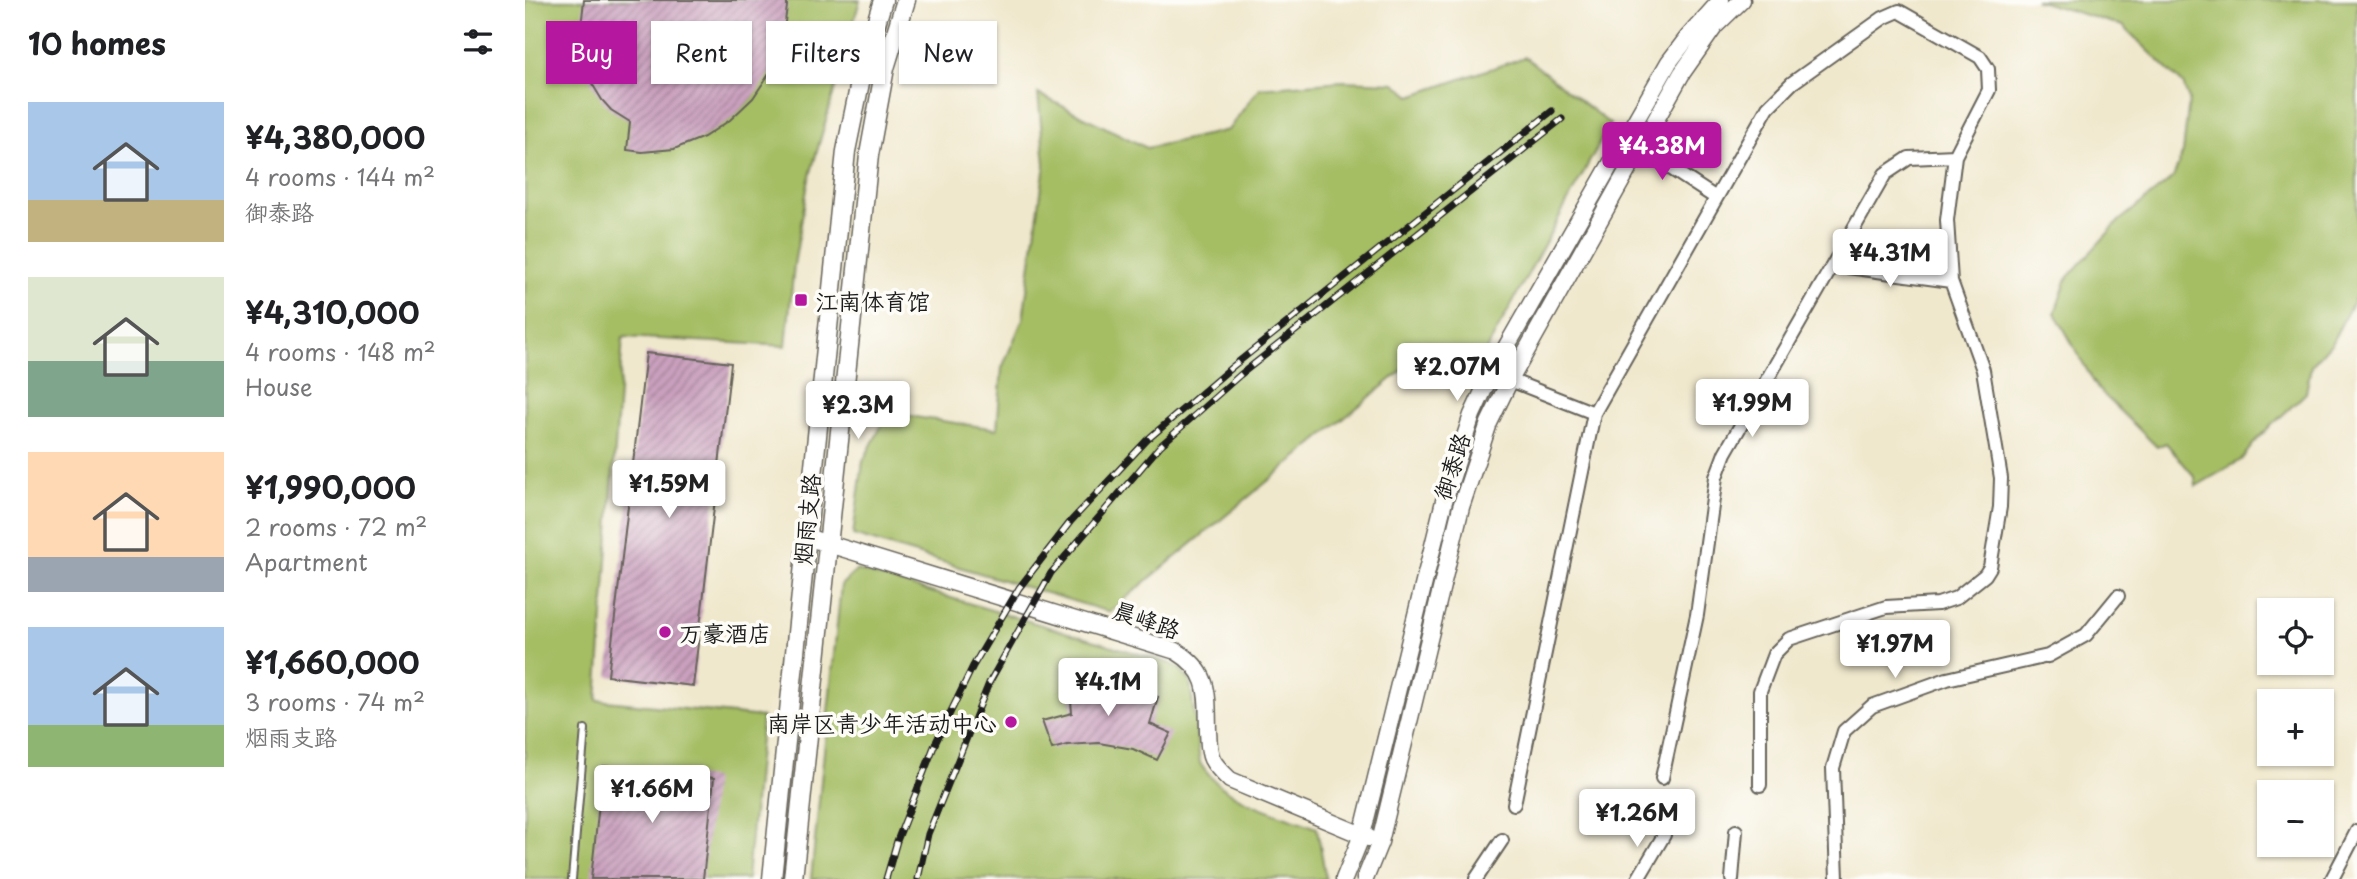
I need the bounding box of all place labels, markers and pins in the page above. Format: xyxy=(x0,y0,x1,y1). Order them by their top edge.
pin: ¥4.38M xyxy=(1605,122,1719,182)
pin: ¥4.31M xyxy=(1833,230,1947,289)
place label: 江南体育馆 xyxy=(815,283,930,318)
marker: 江南体育馆 xyxy=(793,292,809,308)
pin: ¥2.07M xyxy=(1400,344,1514,403)
pin: ¥1.99M xyxy=(1695,380,1809,439)
pin: ¥2.3M xyxy=(809,382,907,441)
pin: ¥1.59M xyxy=(612,461,726,520)
place label: 万豪酒店 xyxy=(679,615,771,650)
pin: ¥1.97M xyxy=(1838,620,1952,680)
marker: 万豪酒店 xyxy=(657,624,673,640)
pin: ¥4.1M xyxy=(1059,658,1157,718)
place label: 南岸区青少年活动中心 xyxy=(767,705,997,740)
marker: 南岸区青少年活动中心 xyxy=(1003,714,1019,730)
pin: ¥1.66M xyxy=(595,766,709,825)
pin: ¥1.26M xyxy=(1580,790,1694,849)

